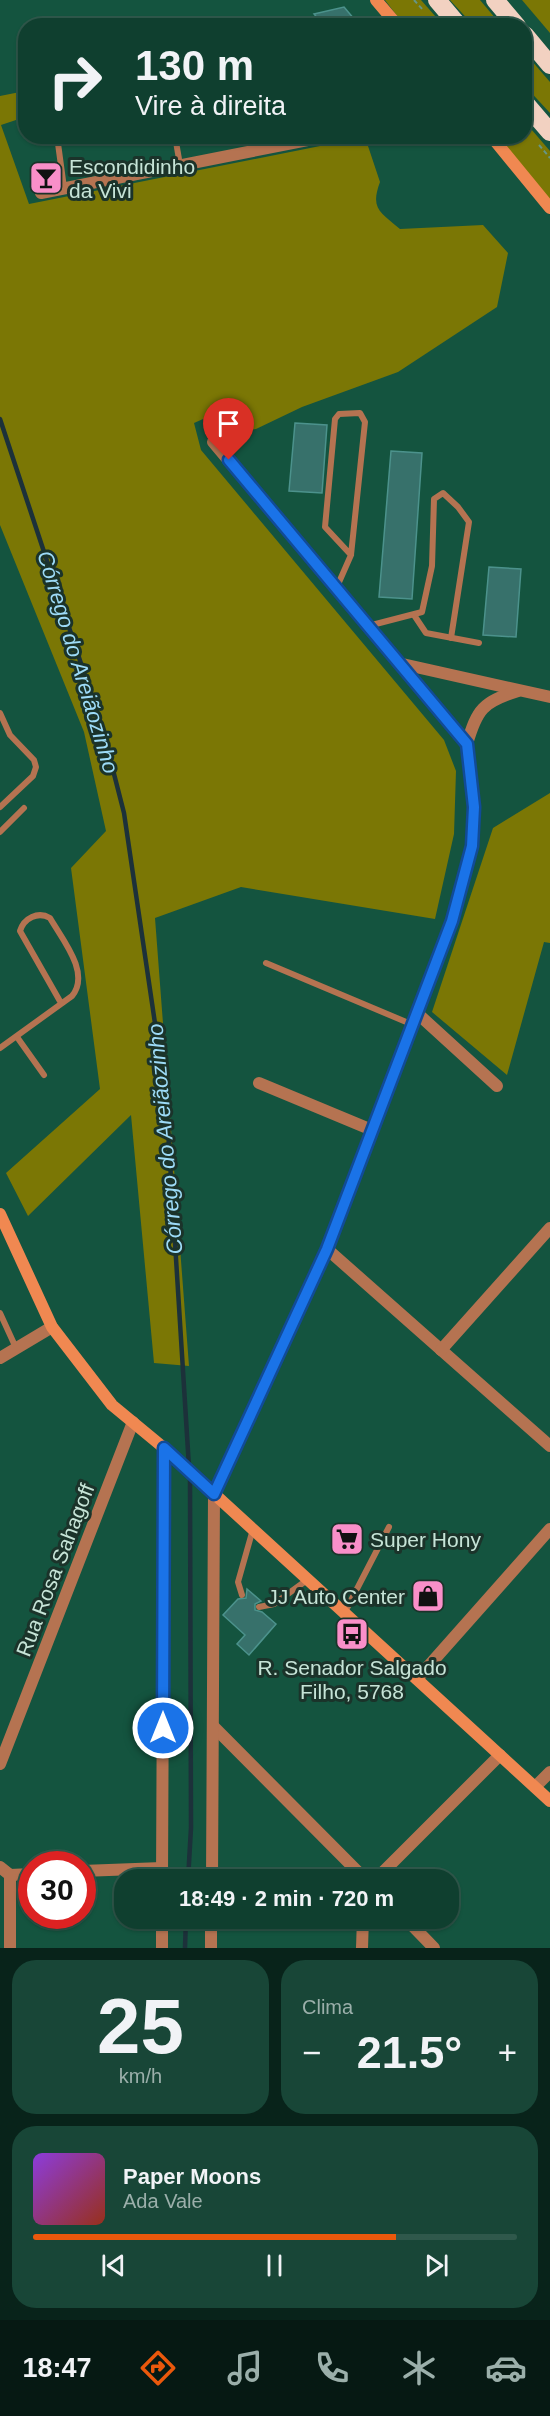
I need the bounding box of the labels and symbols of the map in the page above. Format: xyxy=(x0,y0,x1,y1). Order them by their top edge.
place label: Escondidinho da Vivi xyxy=(69,155,195,202)
bar icon: Escondidinho da Vivi xyxy=(28,160,64,196)
pin xyxy=(203,398,254,460)
water label: Córrego do Areiãozinho xyxy=(32,548,124,776)
water label: Córrego do Areiãozinho xyxy=(142,1023,188,1255)
street label: Rua Rosa Sahagoff xyxy=(11,1480,99,1660)
supermarket icon: Super Hony xyxy=(329,1521,365,1557)
place label: Super Hony xyxy=(370,1528,481,1551)
shop icon: JJ Auto Center xyxy=(410,1578,446,1614)
place label: JJ Auto Center xyxy=(267,1585,405,1608)
bus stop icon: R. Senador Salgado Filho, 5768 xyxy=(334,1616,370,1652)
place label: R. Senador Salgado Filho, 5768 xyxy=(257,1656,447,1703)
position arrow xyxy=(131,1696,195,1760)
speed limit sign: 30 xyxy=(18,1851,96,1929)

